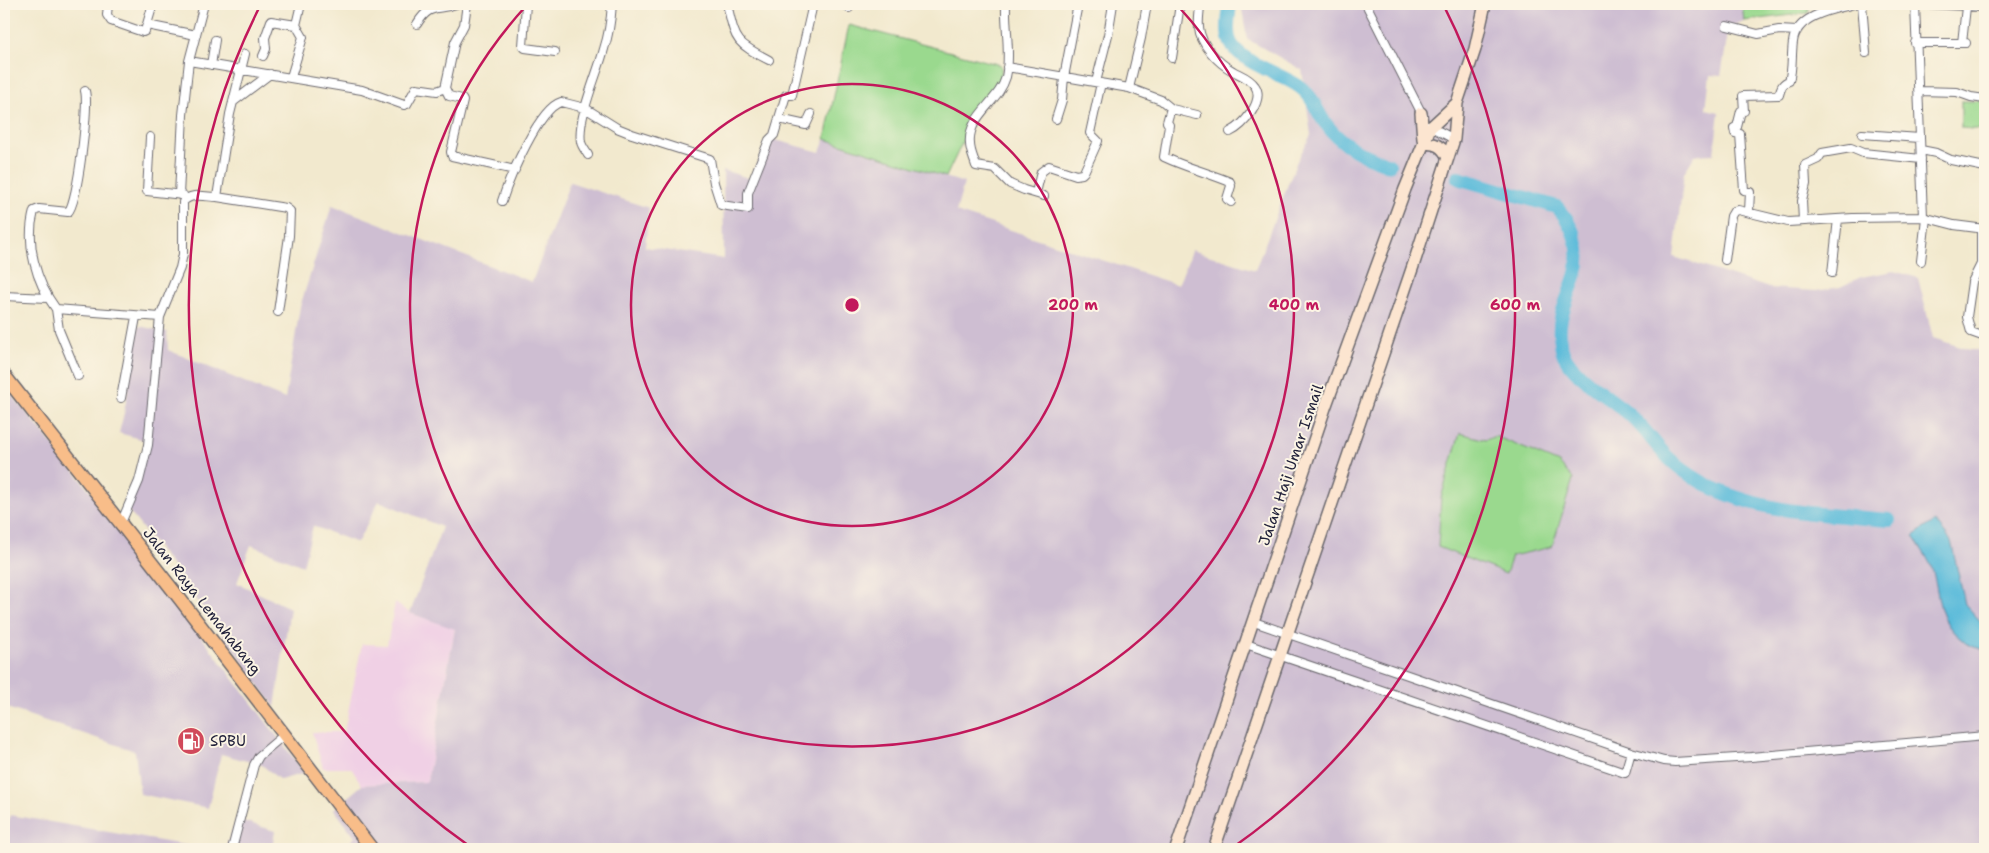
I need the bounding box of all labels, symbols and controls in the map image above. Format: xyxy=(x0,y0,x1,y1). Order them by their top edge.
text: 200 m xyxy=(1048,295,1098,315)
text: 400 m xyxy=(1269,295,1319,315)
text: 600 m xyxy=(1490,295,1540,315)
centre of rings xyxy=(843,296,861,314)
street label: Jalan Haji Umar Ismail xyxy=(1254,381,1328,548)
street label: Jalan Raya Lemahabang xyxy=(138,523,266,679)
fuel station icon: SPBU xyxy=(176,726,206,756)
place label: SPBU xyxy=(210,731,246,751)

